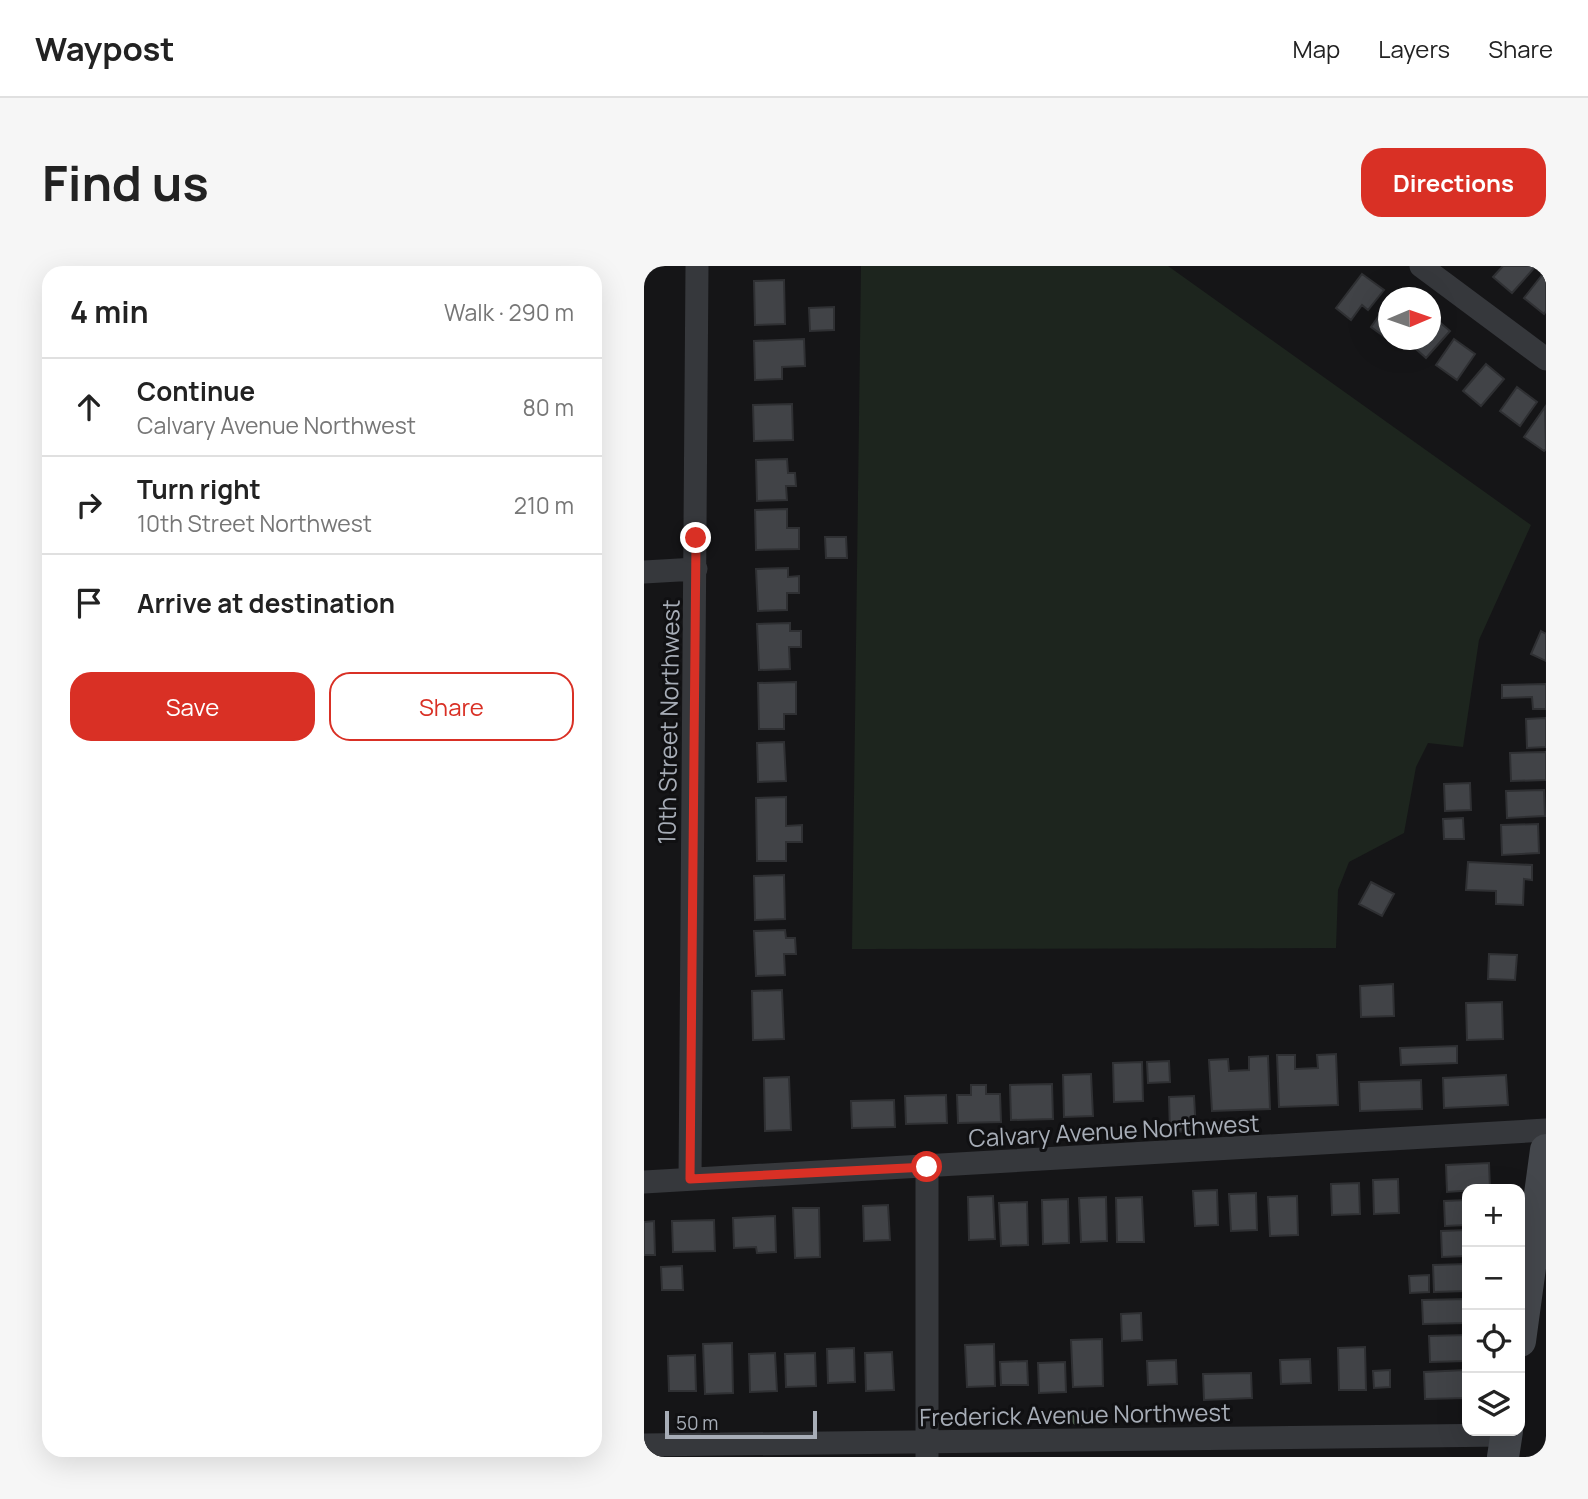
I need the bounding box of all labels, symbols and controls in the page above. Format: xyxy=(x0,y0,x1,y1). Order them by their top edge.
text: Waypost xyxy=(35,26,175,71)
text: Map xyxy=(1293,32,1340,65)
text: Layers xyxy=(1378,32,1450,65)
text: Share xyxy=(1488,32,1553,65)
button: Directions xyxy=(1361,148,1546,217)
text: Find us xyxy=(42,149,209,216)
north arrow xyxy=(1378,287,1441,350)
text: 4 min xyxy=(70,291,148,332)
text: Walk · 290 m xyxy=(444,296,574,328)
text: Continue xyxy=(137,373,255,409)
icon: ahead xyxy=(70,388,108,426)
text: 80 m xyxy=(523,391,574,423)
text: Calvary Avenue Northwest xyxy=(137,409,416,441)
text: Turn right xyxy=(137,471,261,507)
icon: right xyxy=(70,486,108,524)
text: 210 m xyxy=(514,489,574,521)
text: 10th Street Northwest xyxy=(137,507,372,539)
route end xyxy=(680,522,711,553)
icon: arrive xyxy=(70,584,108,622)
text: Arrive at destination xyxy=(137,585,395,621)
street label: 10th Street Northwest xyxy=(649,599,687,845)
button: Save xyxy=(70,672,315,741)
button: Share xyxy=(329,672,574,741)
street label: Calvary Avenue Northwest xyxy=(968,1106,1260,1154)
route start xyxy=(911,1151,942,1182)
map controls xyxy=(1462,1184,1525,1436)
button: + xyxy=(1462,1184,1525,1247)
button: − xyxy=(1462,1247,1525,1310)
button: locate xyxy=(1462,1310,1525,1373)
button: layers xyxy=(1462,1373,1525,1436)
street label: Frederick Avenue Northwest xyxy=(919,1395,1231,1433)
scale bar xyxy=(665,1408,817,1440)
text: 50 m xyxy=(676,1410,718,1436)

